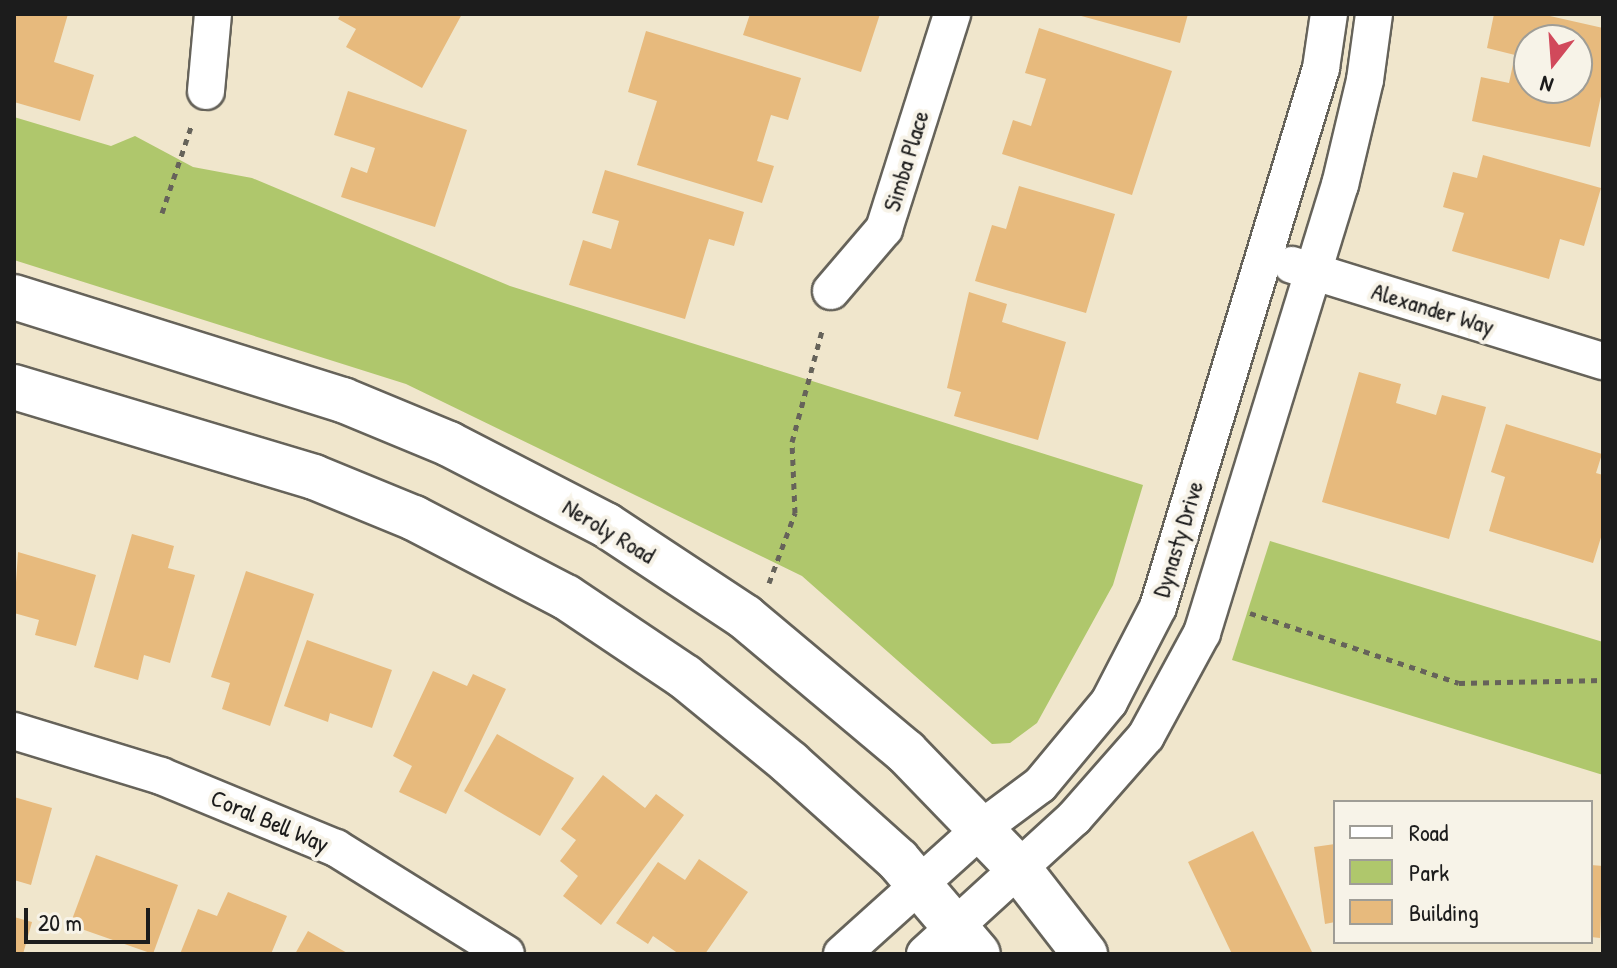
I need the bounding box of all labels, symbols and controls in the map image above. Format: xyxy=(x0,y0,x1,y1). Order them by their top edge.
north arrow xyxy=(1513,24,1593,104)
text: N xyxy=(1537,69,1557,101)
street label: Simba Place xyxy=(877,107,935,215)
street label: Alexander Way xyxy=(1368,277,1498,341)
street label: Dynasty Drive xyxy=(1147,477,1209,601)
street label: Neroly Road xyxy=(558,492,660,570)
street label: Coral Bell Way xyxy=(207,783,333,859)
legend xyxy=(1333,800,1593,944)
text: Road xyxy=(1409,816,1448,848)
text: Park xyxy=(1409,856,1449,888)
scale bar xyxy=(28,892,154,942)
text: Building xyxy=(1409,896,1479,928)
text: 20 m xyxy=(38,906,82,938)

